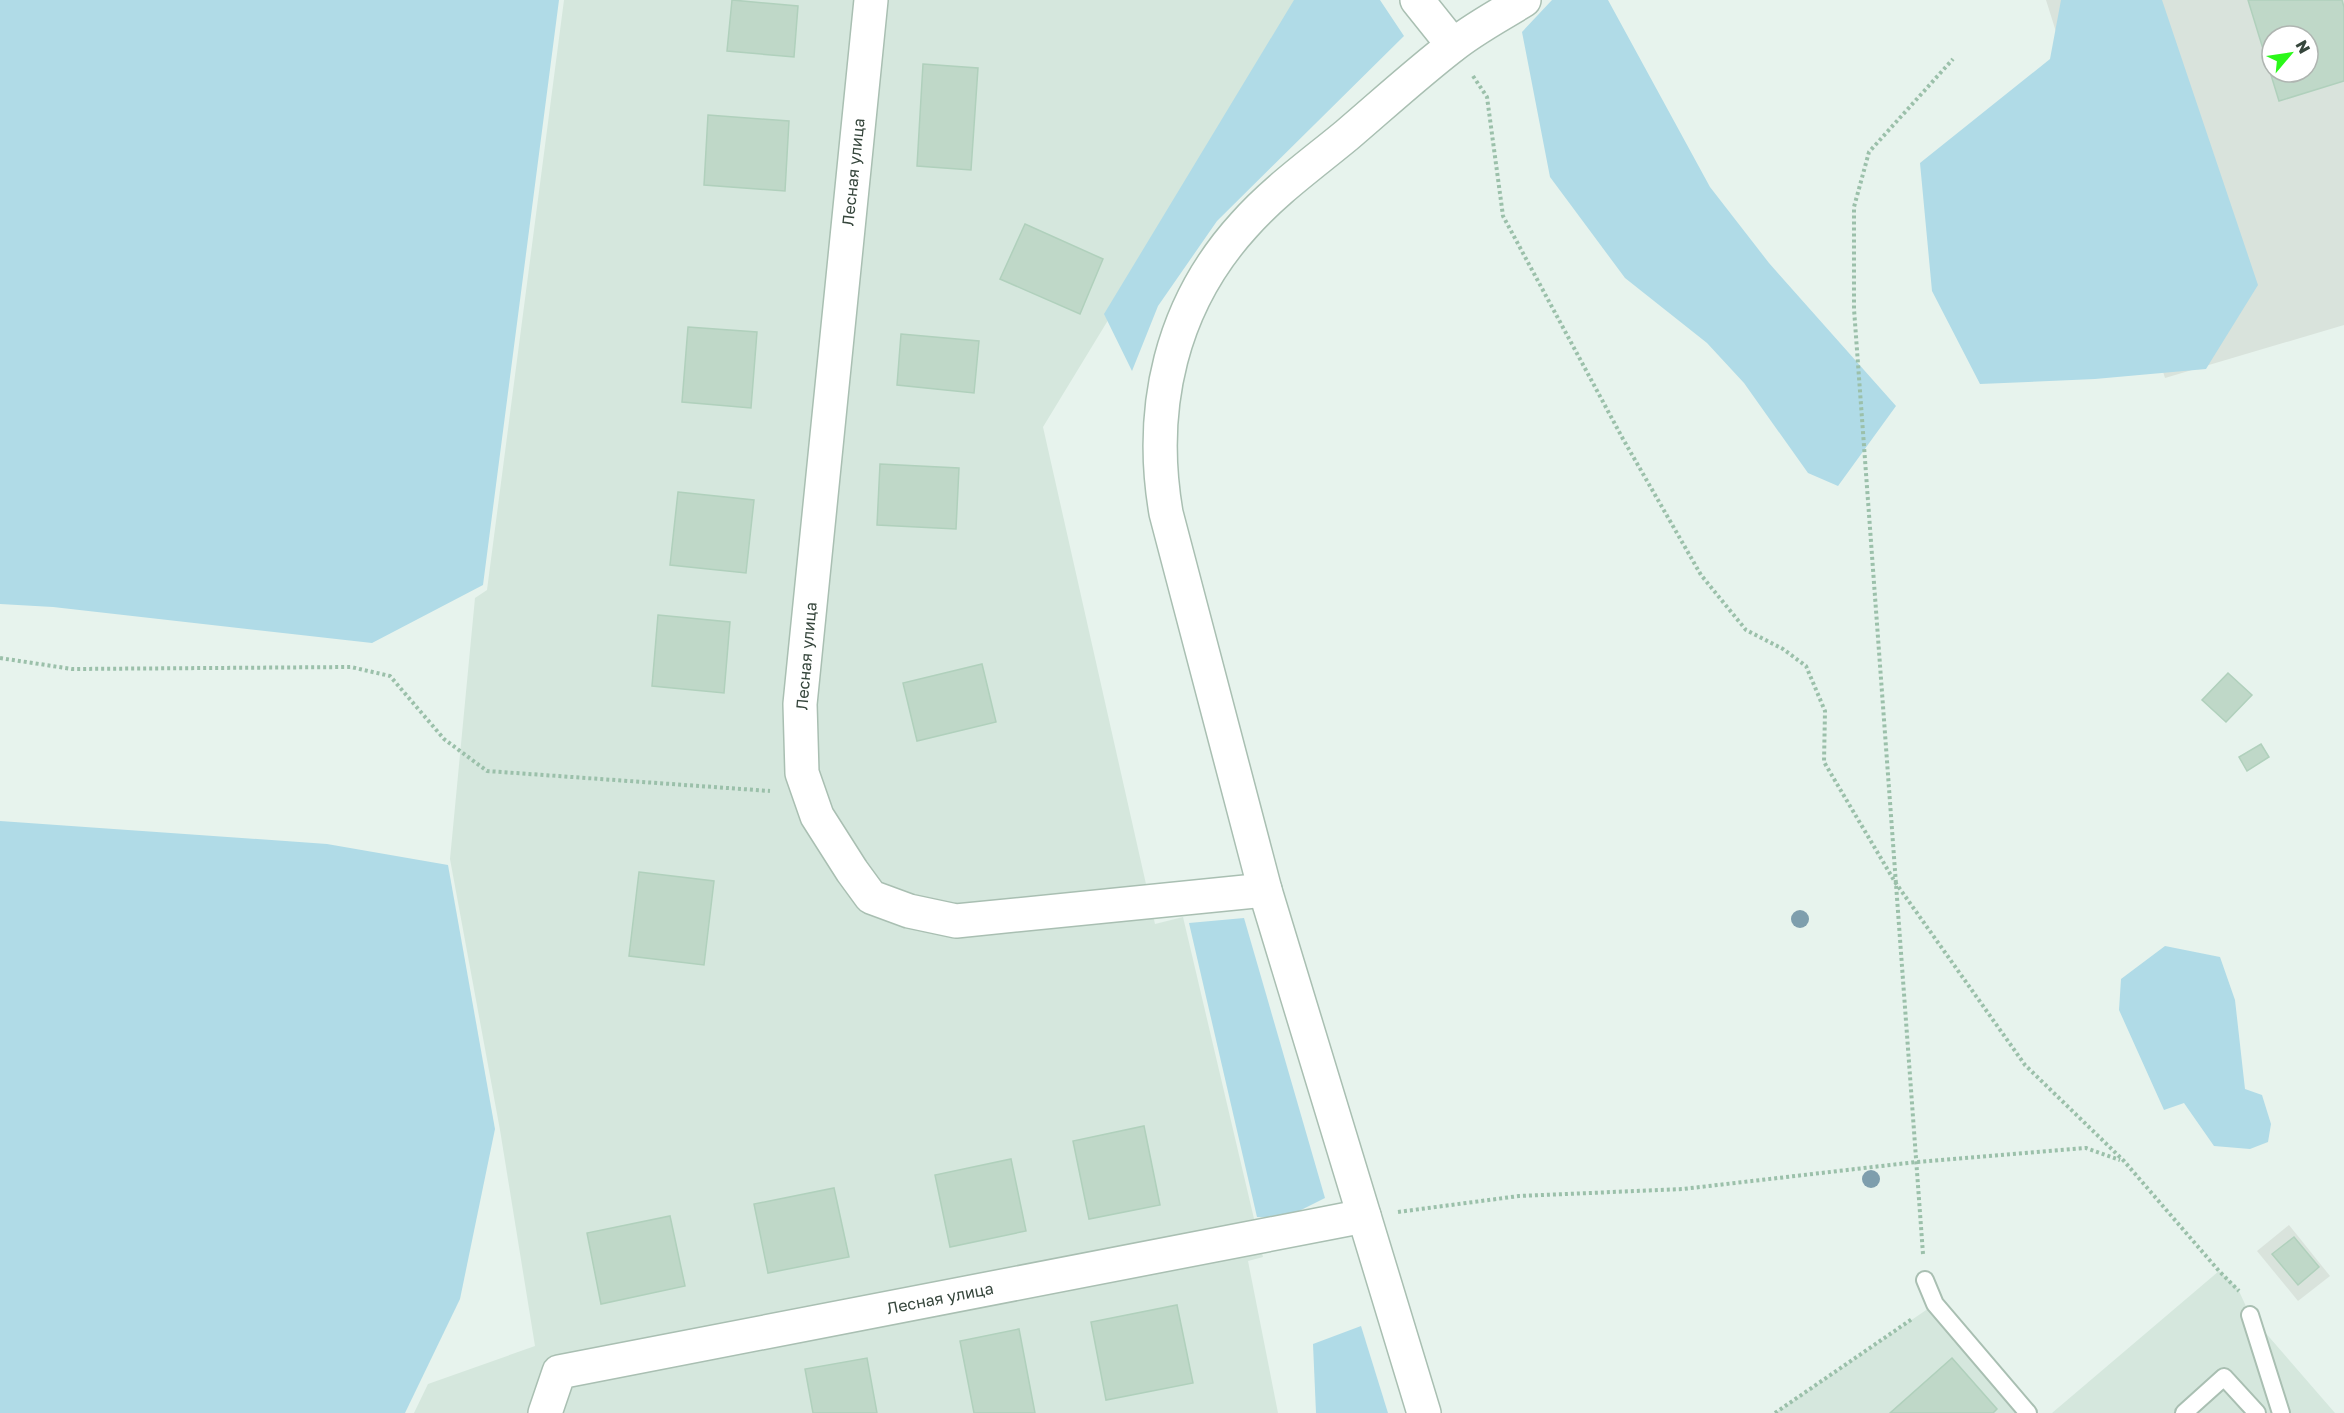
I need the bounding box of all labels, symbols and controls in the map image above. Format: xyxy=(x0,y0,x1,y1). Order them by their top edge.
north arrow xyxy=(2260,24,2320,84)
text: N xyxy=(2291,37,2315,57)
street label: Лесная улица xyxy=(837,117,869,227)
street label: Лесная улица xyxy=(791,601,821,711)
street label: Лесная улица xyxy=(885,1278,995,1318)

